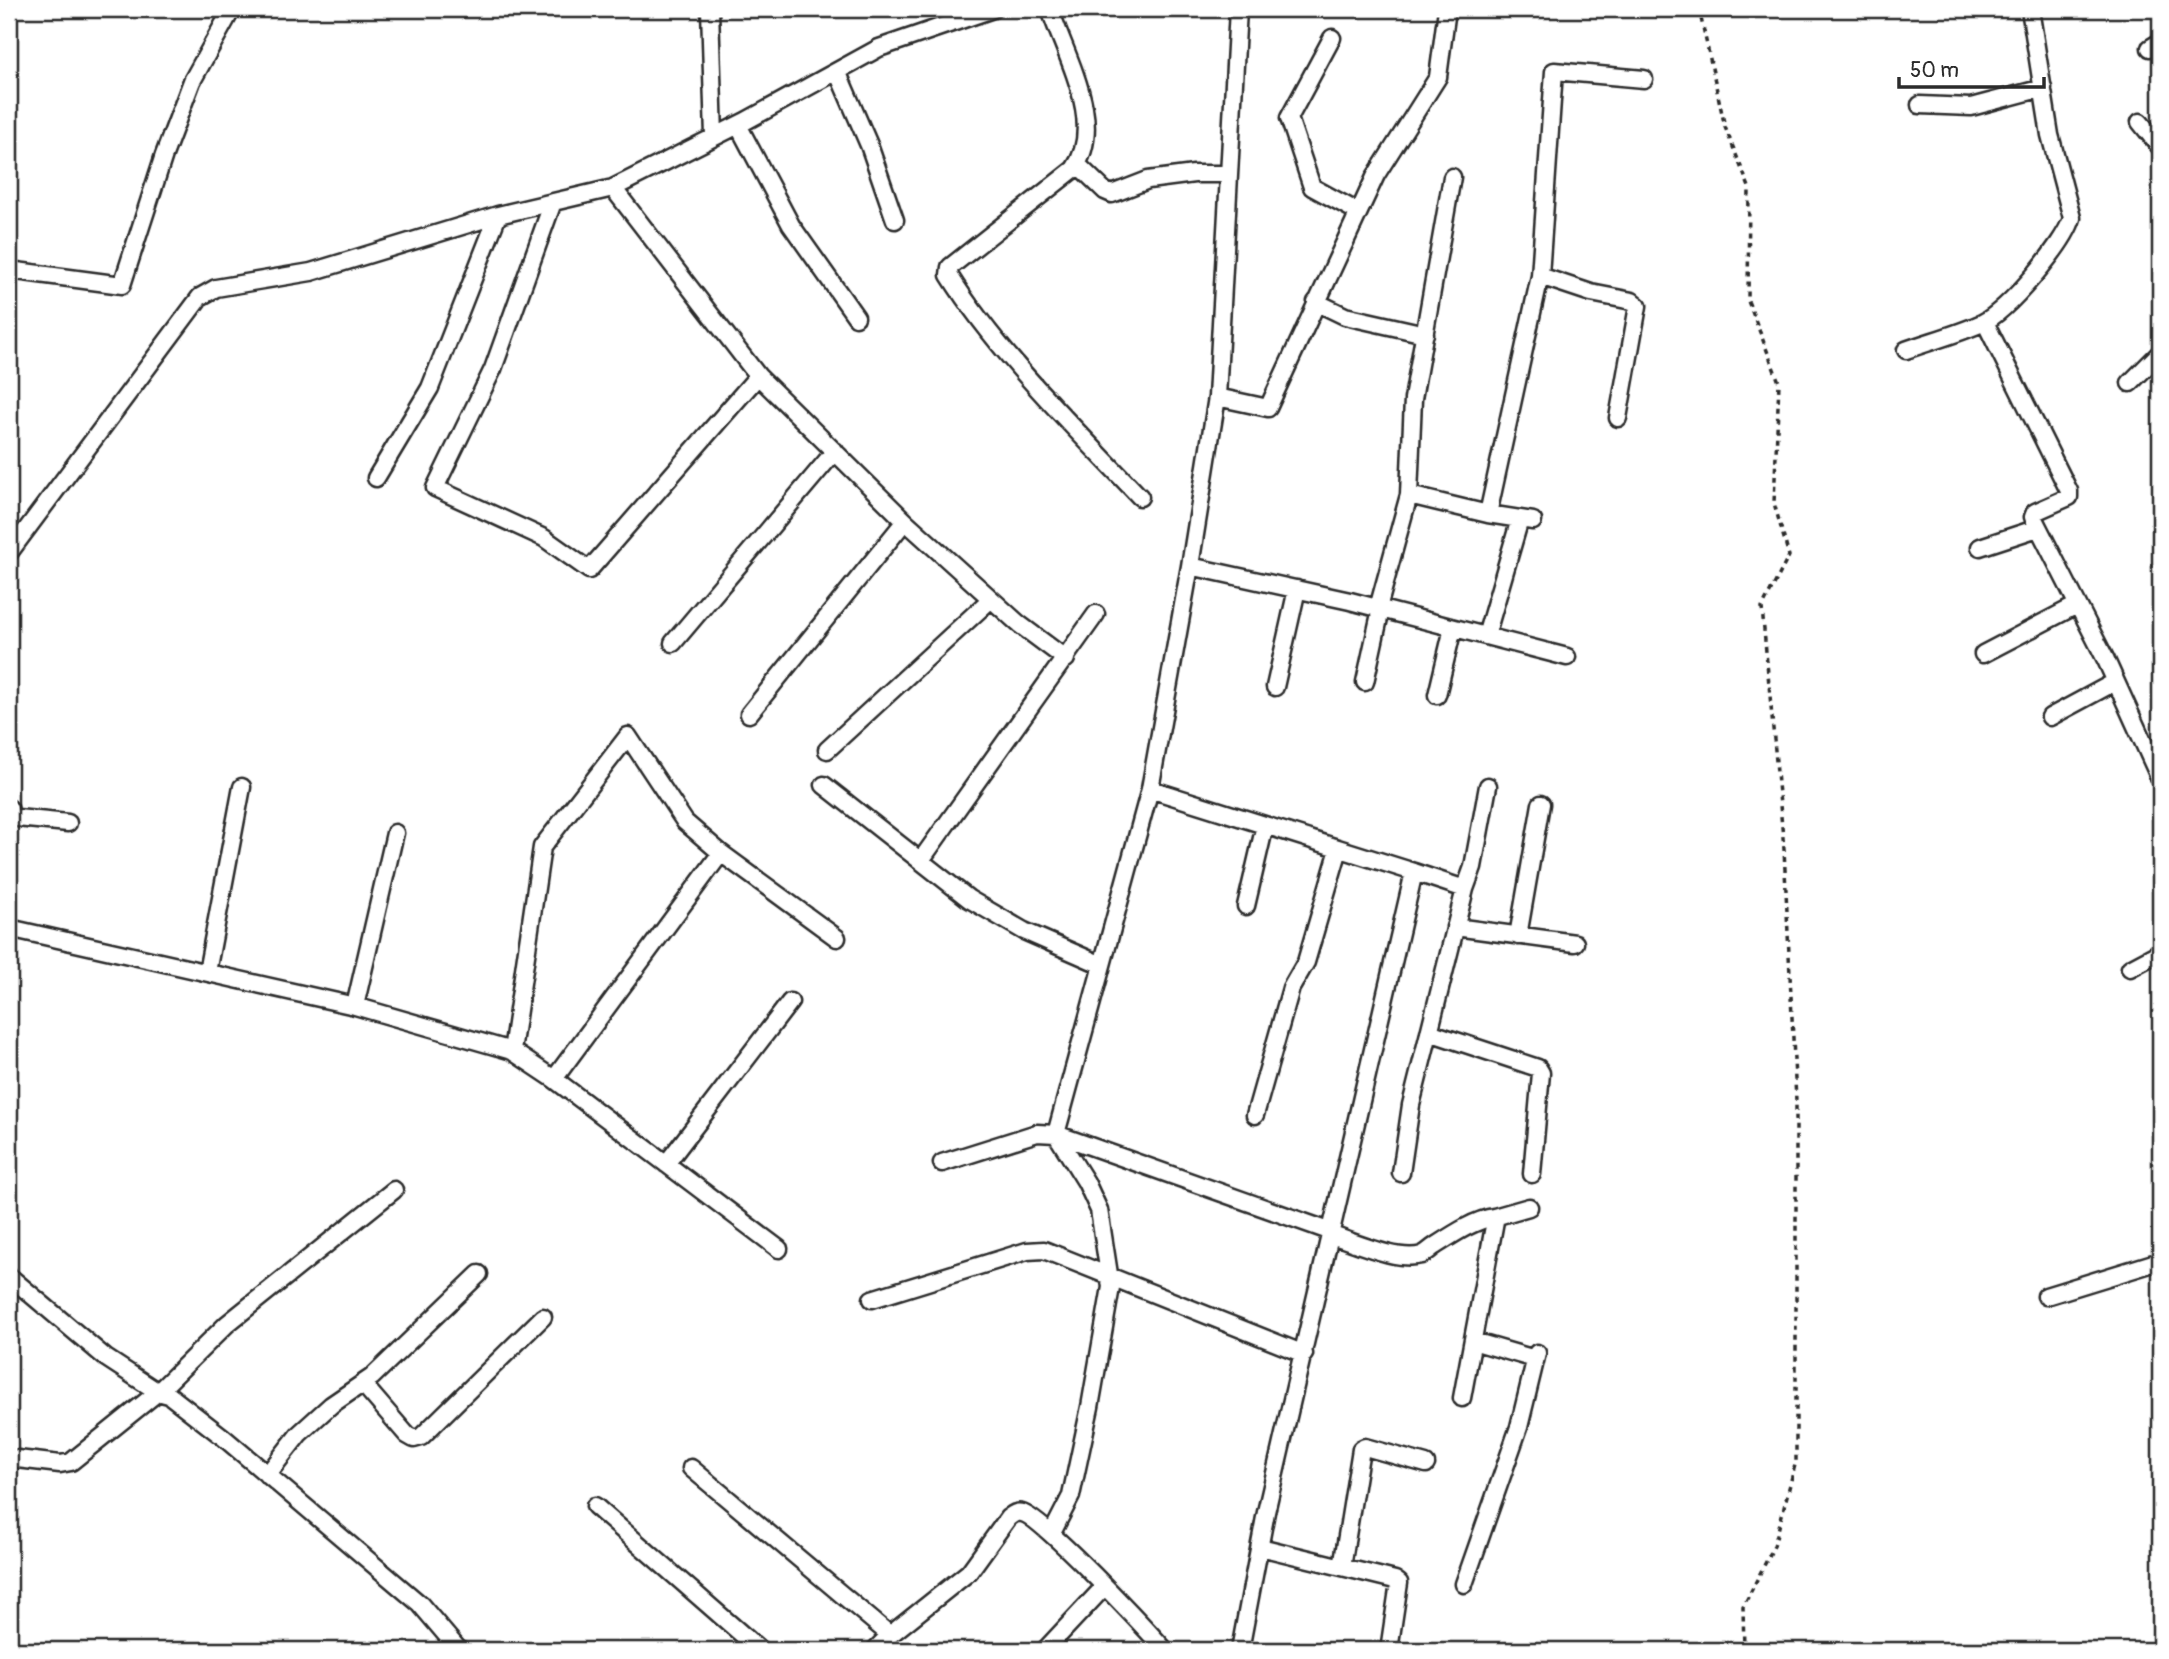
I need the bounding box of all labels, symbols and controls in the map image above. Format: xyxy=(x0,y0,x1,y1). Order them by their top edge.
scale bar xyxy=(1899,46,2045,90)
text: 50 m xyxy=(1910,57,1959,84)

